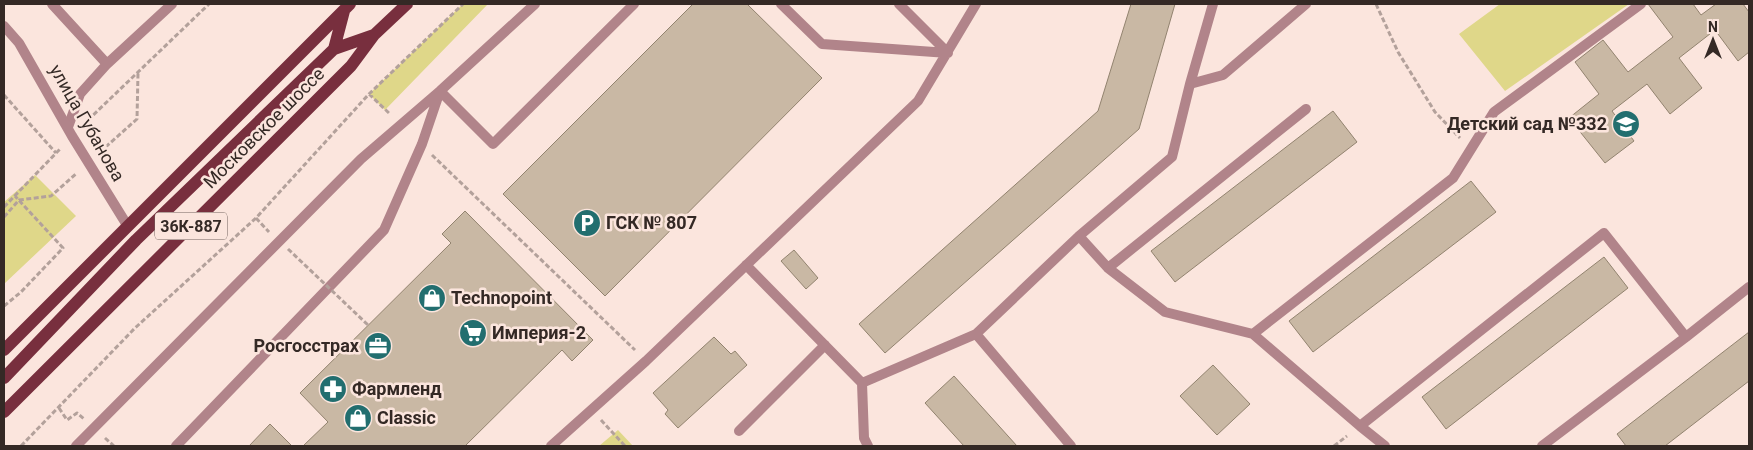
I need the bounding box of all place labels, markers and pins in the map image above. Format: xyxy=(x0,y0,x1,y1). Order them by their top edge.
school or university icon: Детский сад №332 xyxy=(1611,109,1641,139)
place label: Детский сад №332 xyxy=(1447,113,1607,134)
parking icon: ГСК № 807 xyxy=(572,208,602,238)
place label: ГСК № 807 xyxy=(606,212,697,233)
shop icon: Technopoint xyxy=(417,283,447,313)
place label: Technopoint xyxy=(451,287,552,308)
supermarket icon: Империя-2 xyxy=(458,318,488,348)
place label: Империя-2 xyxy=(492,322,586,343)
office icon: Росгосстрах xyxy=(363,331,393,361)
place label: Росгосстрах xyxy=(254,335,360,356)
pharmacy icon: Фармленд xyxy=(318,374,348,404)
place label: Фармленд xyxy=(352,378,442,399)
shop icon: Classic xyxy=(343,403,373,433)
place label: Classic xyxy=(377,407,436,428)

